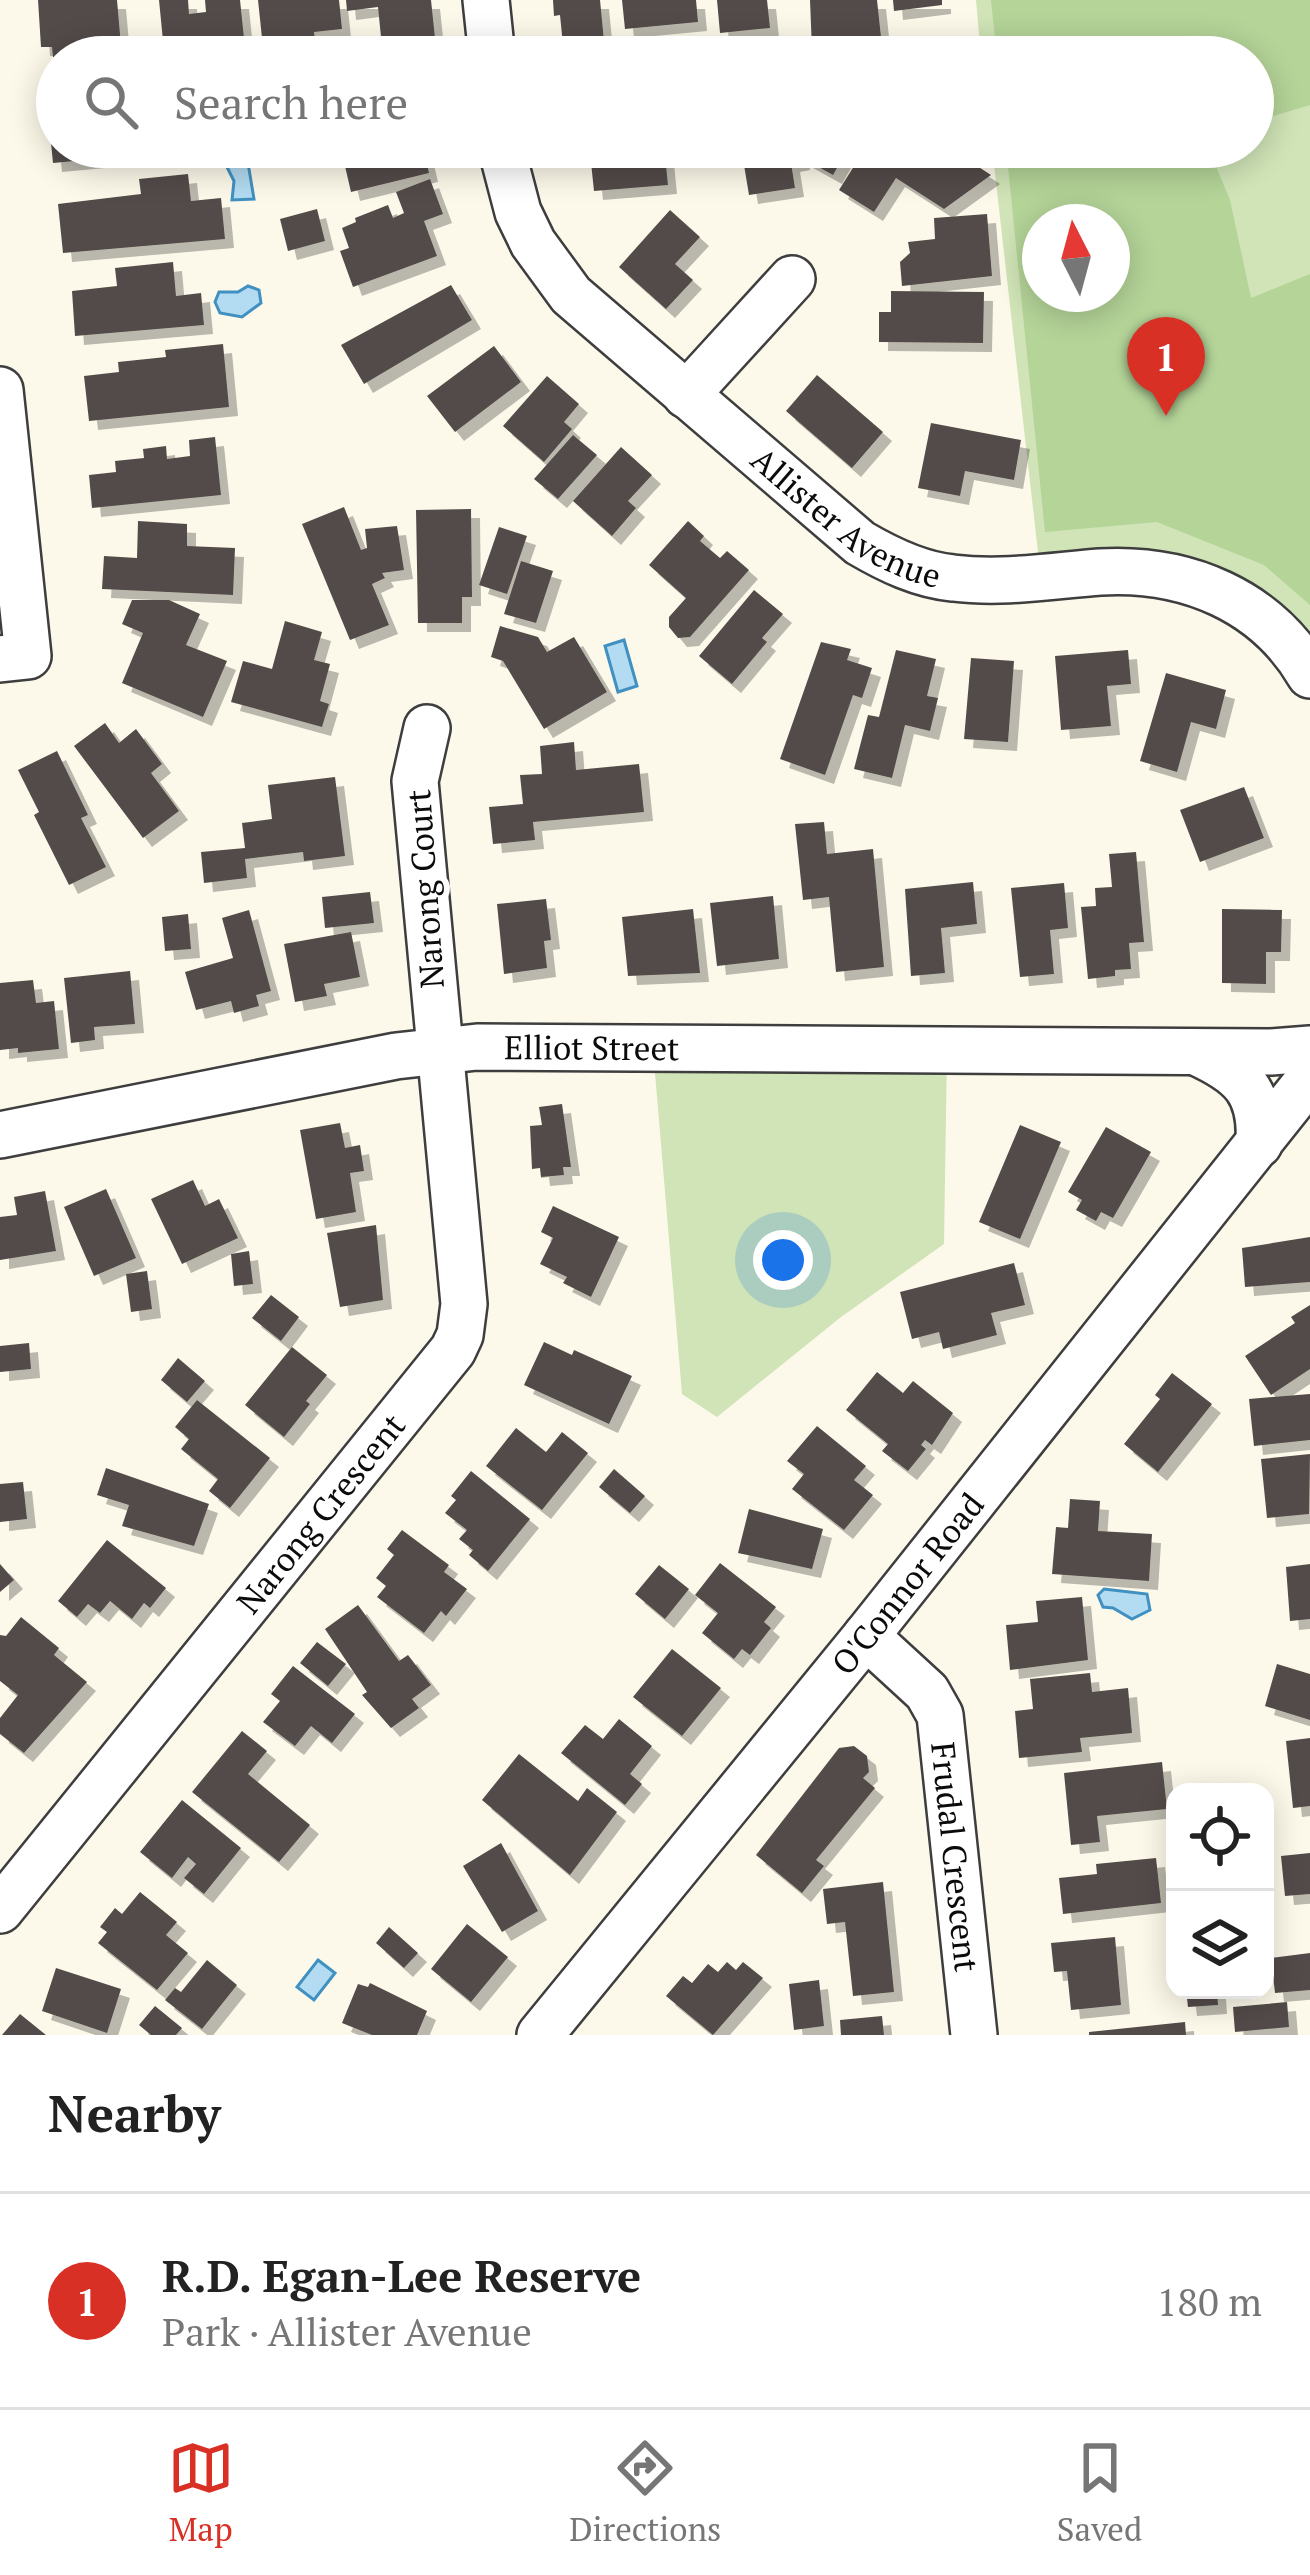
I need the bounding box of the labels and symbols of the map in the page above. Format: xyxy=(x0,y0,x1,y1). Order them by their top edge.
north arrow xyxy=(1022,204,1130,312)
pin: 1 xyxy=(1127,317,1205,416)
street label: Allister Avenue xyxy=(743,437,945,597)
street label: Narong Court xyxy=(396,788,453,990)
street label: Elliot Street xyxy=(504,1025,679,1069)
your location xyxy=(753,1230,813,1290)
street label: Narong Crescent xyxy=(227,1404,414,1622)
street label: O'Connor Road xyxy=(821,1484,993,1683)
street label: Frudal Crescent xyxy=(922,1740,989,1974)

